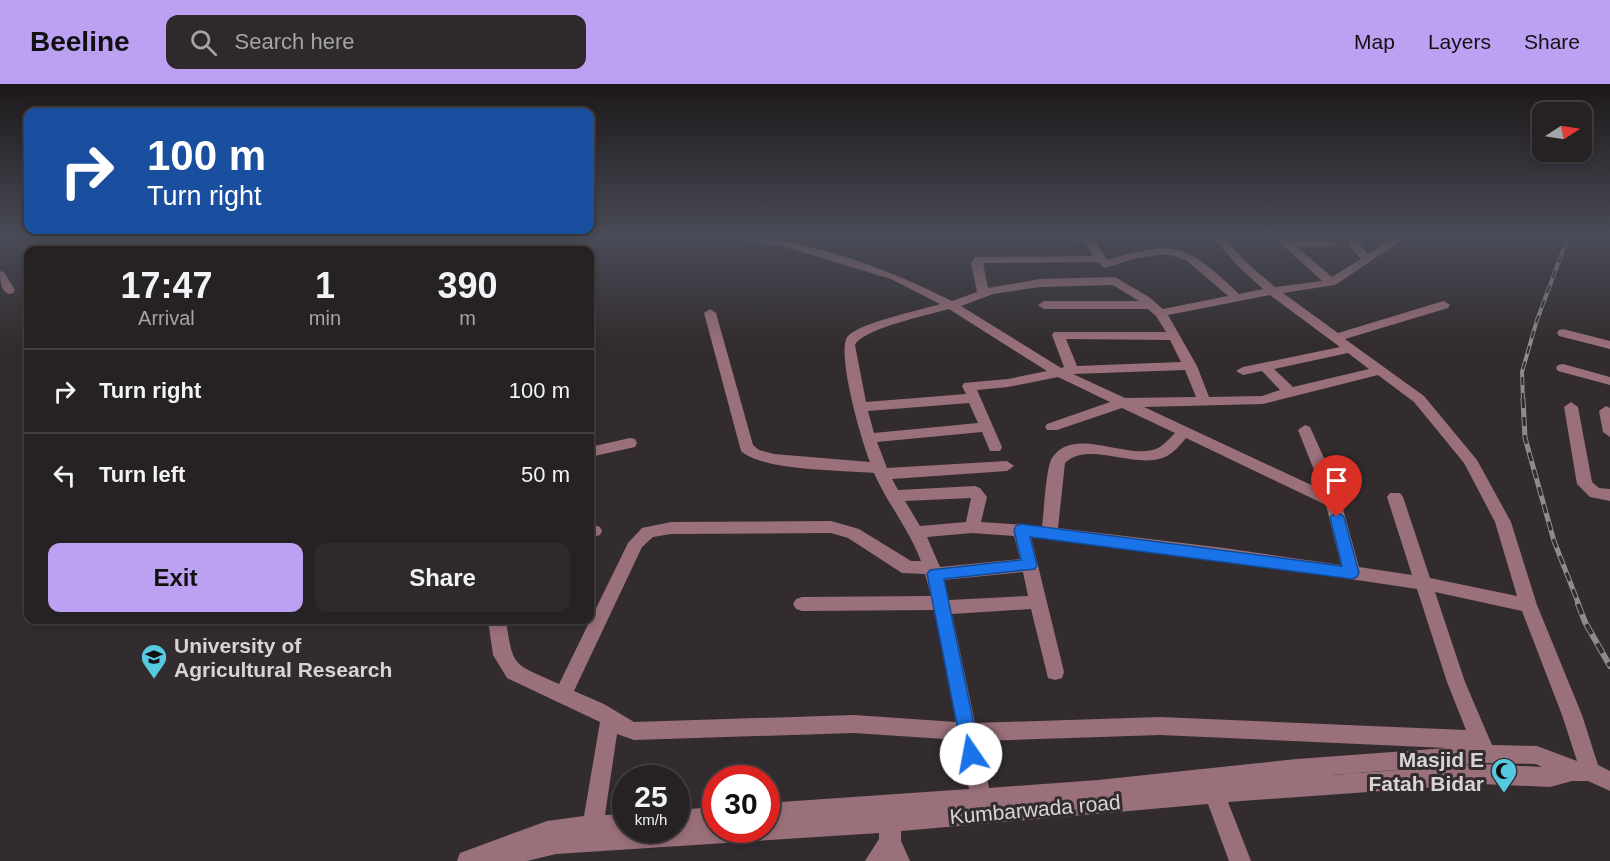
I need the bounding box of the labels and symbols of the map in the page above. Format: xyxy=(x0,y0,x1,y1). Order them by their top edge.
north arrow xyxy=(1532,102,1592,162)
pin xyxy=(1311,455,1362,517)
place label: University of Agricultural Research xyxy=(174,634,392,681)
school or university icon: University of Agricultural Research xyxy=(139,642,169,680)
position arrow xyxy=(939,722,1003,786)
place label: Masjid E Fatah Bidar xyxy=(1368,748,1484,795)
mosque icon: Masjid E Fatah Bidar xyxy=(1489,756,1519,794)
speed limit sign: 30 xyxy=(702,765,780,843)
street label: Kumbarwada road xyxy=(949,790,1121,828)

